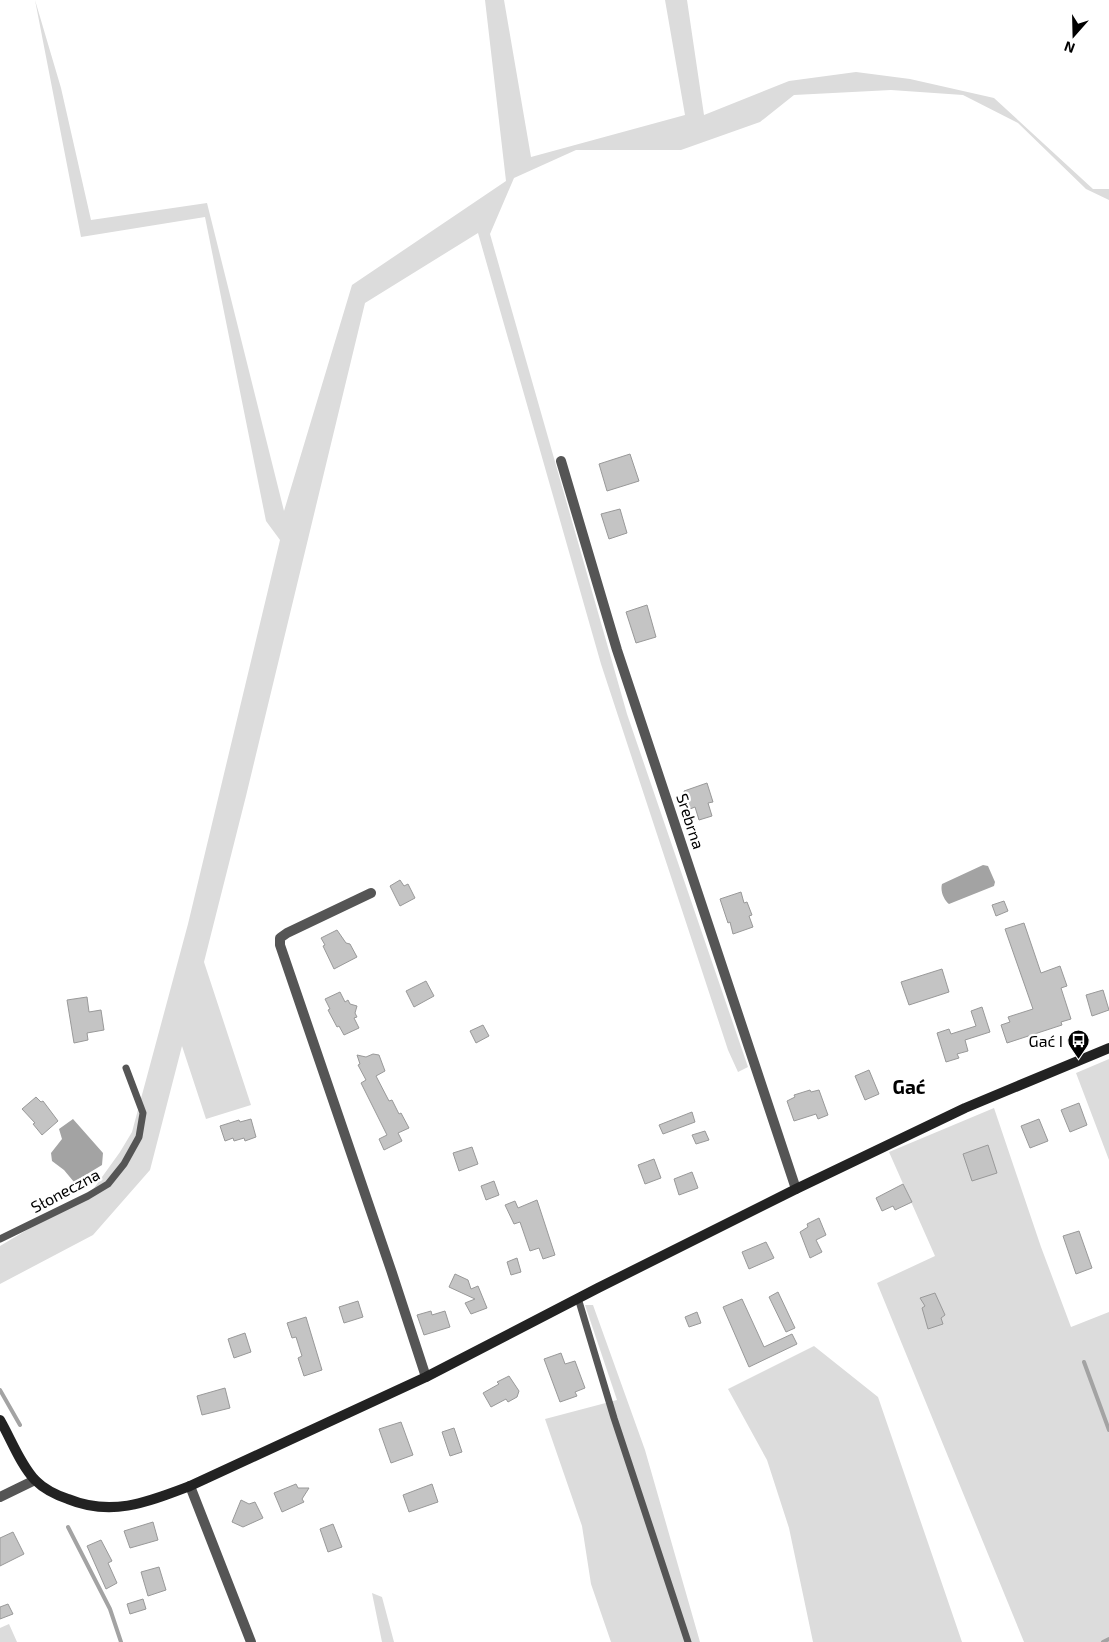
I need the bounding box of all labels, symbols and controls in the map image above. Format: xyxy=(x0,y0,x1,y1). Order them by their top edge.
north arrow xyxy=(1049,10,1099,60)
text: N xyxy=(1062,38,1077,57)
street label: Srebrna xyxy=(673,791,709,851)
bus stop icon: Gać I xyxy=(1067,1028,1091,1059)
place label: Gać I xyxy=(1029,1031,1063,1050)
district label: Gać xyxy=(893,1075,926,1098)
street label: Słoneczna xyxy=(27,1164,103,1216)

